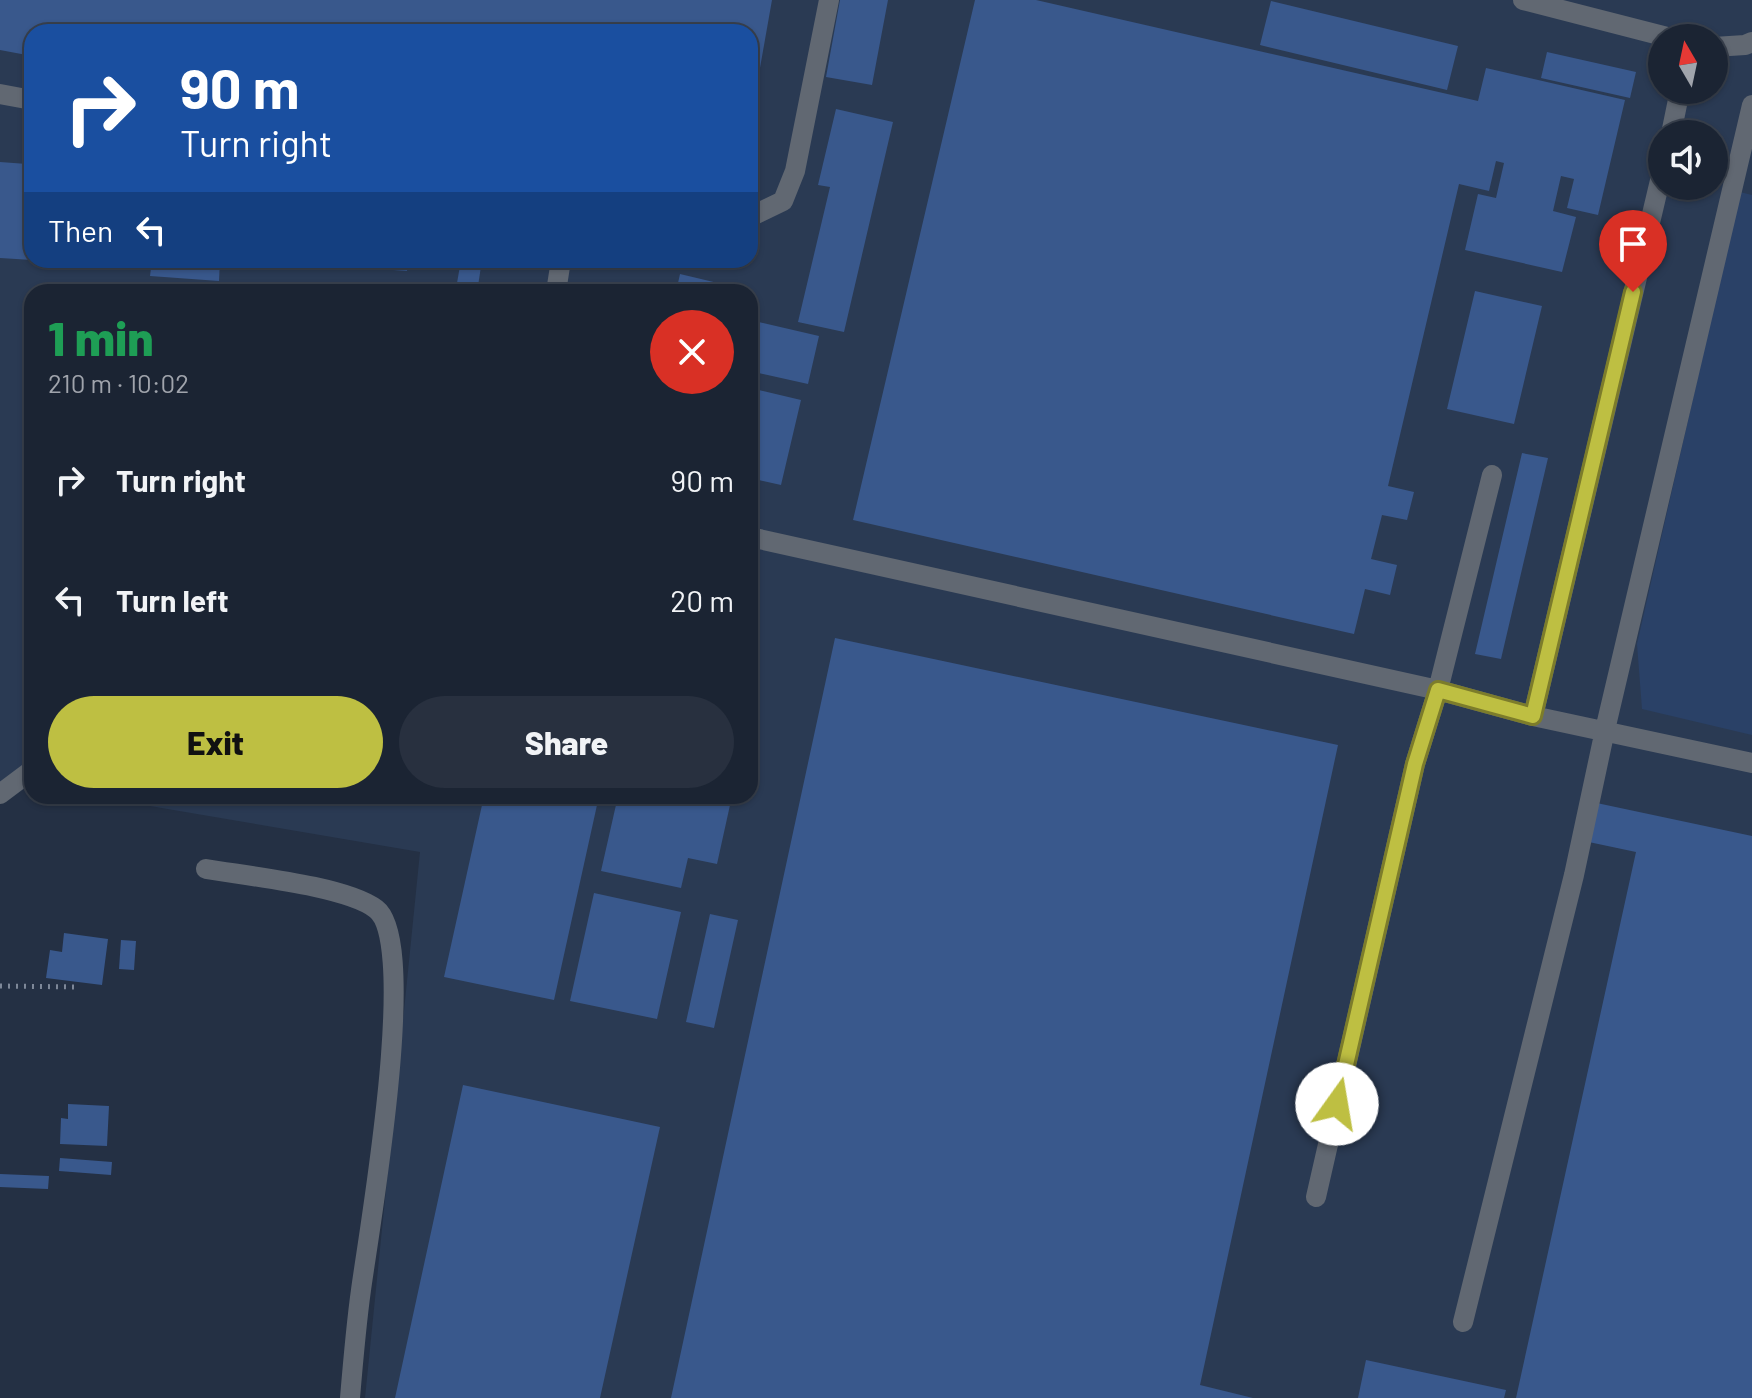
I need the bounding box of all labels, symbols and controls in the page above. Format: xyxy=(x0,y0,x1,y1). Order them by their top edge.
north arrow xyxy=(1648,24,1728,104)
map controls xyxy=(1648,24,1728,200)
text: 90 m xyxy=(180,53,300,120)
icon: right xyxy=(48,56,152,160)
button: sound xyxy=(1648,120,1728,200)
text: Turn right xyxy=(180,121,332,164)
icon: left xyxy=(129,208,173,252)
pin xyxy=(1599,210,1667,292)
text: Then xyxy=(48,212,113,248)
icon: arrive xyxy=(1611,222,1655,266)
text: 1 min xyxy=(48,308,154,366)
button: close xyxy=(650,310,734,394)
text: 210 m · 10:02 xyxy=(48,367,189,398)
icon: right xyxy=(48,458,92,502)
text: Turn right xyxy=(116,462,246,498)
text: 90 m xyxy=(671,462,734,498)
icon: left xyxy=(48,578,92,622)
text: Turn left xyxy=(116,582,229,618)
text: 20 m xyxy=(670,582,734,618)
button: Exit xyxy=(48,696,383,788)
button: Share xyxy=(399,696,734,788)
position arrow xyxy=(1295,1062,1379,1146)

